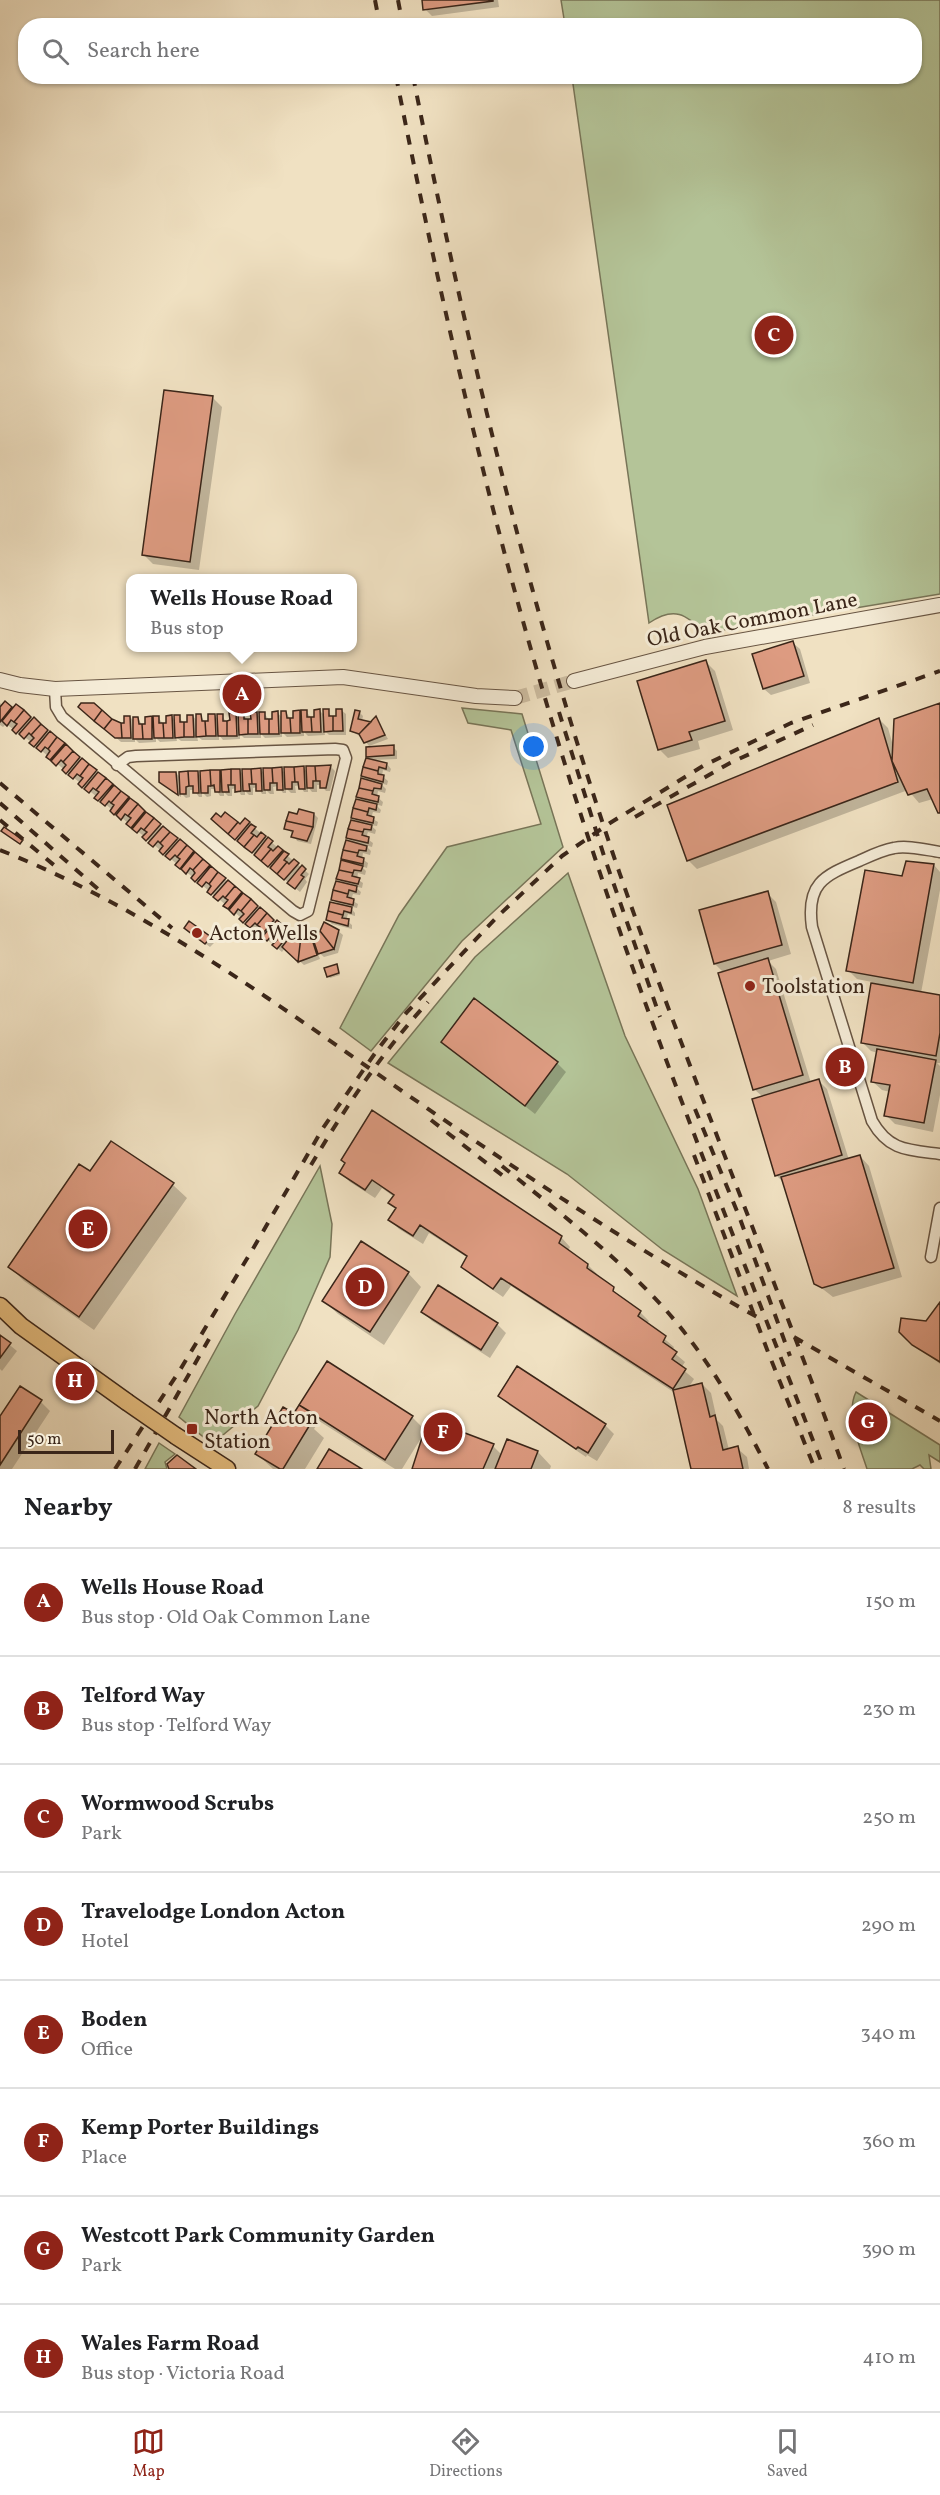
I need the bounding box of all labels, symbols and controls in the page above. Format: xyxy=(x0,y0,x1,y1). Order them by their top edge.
search box xyxy=(18,18,922,84)
icon: search xyxy=(39,35,72,68)
text: Search here xyxy=(87,36,200,67)
pin: C xyxy=(754,312,794,358)
popup xyxy=(126,574,357,652)
text: Wells House Road xyxy=(150,584,333,615)
street label: Old Oak Common Lane xyxy=(645,586,860,655)
text: Bus stop xyxy=(150,615,224,643)
pin: A xyxy=(222,672,262,716)
your location xyxy=(519,732,548,761)
place label: Acton Wells xyxy=(209,920,318,949)
marker: Acton Wells xyxy=(190,926,204,940)
place label: Toolstation xyxy=(762,973,865,1002)
marker: Toolstation xyxy=(743,979,757,993)
pin: B xyxy=(826,1044,864,1090)
pin: E xyxy=(68,1206,107,1252)
pin: D xyxy=(346,1264,385,1310)
pin: H xyxy=(56,1358,94,1404)
pin: G xyxy=(848,1400,888,1444)
place label: North Acton Station xyxy=(204,1404,318,1457)
pin: F xyxy=(424,1410,462,1454)
marker: North Acton Station xyxy=(185,1422,199,1436)
scale bar xyxy=(18,1427,114,1454)
text: 50 m xyxy=(27,1429,61,1451)
text: Nearby xyxy=(24,1490,113,1526)
text: 8 results xyxy=(843,1494,916,1522)
text: Wells House Road xyxy=(81,1573,264,1604)
text: A xyxy=(36,1588,51,1616)
text: 150 m xyxy=(865,1588,916,1616)
text: Bus stop · Old Oak Common Lane xyxy=(81,1604,370,1632)
text: Telford Way xyxy=(81,1681,205,1712)
text: B xyxy=(37,1696,50,1724)
text: 230 m xyxy=(862,1696,916,1724)
text: Bus stop · Telford Way xyxy=(81,1712,271,1740)
text: Wormwood Scrubs xyxy=(81,1789,274,1820)
text: C xyxy=(37,1804,50,1832)
text: 250 m xyxy=(862,1804,916,1832)
text: Park xyxy=(81,1820,122,1848)
text: Travelodge London Acton xyxy=(81,1897,345,1928)
text: D xyxy=(36,1912,51,1940)
text: 290 m xyxy=(861,1912,916,1940)
text: Hotel xyxy=(81,1928,129,1956)
text: Boden xyxy=(81,2005,147,2036)
text: E xyxy=(37,2020,50,2048)
text: 340 m xyxy=(860,2020,916,2048)
text: Office xyxy=(81,2036,133,2064)
text: Kemp Porter Buildings xyxy=(81,2113,319,2144)
text: F xyxy=(38,2128,49,2156)
text: 360 m xyxy=(862,2128,916,2156)
text: Place xyxy=(81,2144,127,2172)
text: Westcott Park Community Garden xyxy=(81,2221,435,2252)
text: G xyxy=(36,2236,51,2264)
text: 390 m xyxy=(862,2236,916,2264)
text: Park xyxy=(81,2252,122,2280)
text: Wales Farm Road xyxy=(81,2329,259,2360)
text: H xyxy=(36,2344,51,2372)
text: 410 m xyxy=(863,2344,916,2372)
text: Bus stop · Victoria Road xyxy=(81,2360,285,2388)
tab: Map xyxy=(132,2425,165,2483)
tab: Directions xyxy=(429,2425,503,2483)
tab: Saved xyxy=(767,2425,808,2483)

